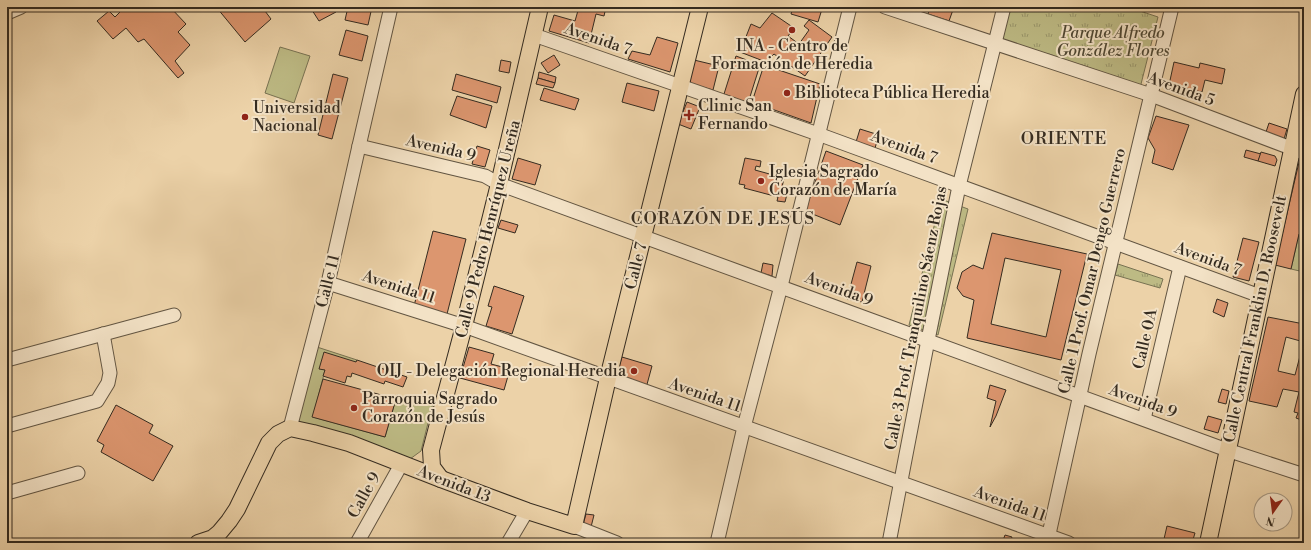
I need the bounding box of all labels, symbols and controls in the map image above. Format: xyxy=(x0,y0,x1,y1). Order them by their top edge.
street label: Avenida 7 xyxy=(561,18,634,60)
park label: Parque Alfredo González Flores xyxy=(1057,23,1169,61)
marker: INA - Centro de Formación de Heredia xyxy=(787,25,797,35)
place label: INA - Centro de Formación de Heredia xyxy=(711,36,874,74)
street label: Avenida 5 xyxy=(1144,67,1218,110)
place label: Biblioteca Pública Heredia xyxy=(794,83,991,103)
marker: Biblioteca Pública Heredia xyxy=(782,88,792,98)
place label: Clinic San Fernando xyxy=(698,96,772,134)
place label: Universidad Nacional xyxy=(253,98,341,136)
marker: Clinic San Fernando xyxy=(683,109,695,121)
marker: Universidad Nacional xyxy=(240,112,250,122)
street label: Calle 9 Pedro Henríquez Ureña xyxy=(451,117,525,340)
street label: Avenida 7 xyxy=(867,125,940,168)
district label: ORIENTE xyxy=(1021,128,1107,150)
street label: Avenida 9 xyxy=(403,130,478,166)
street label: Calle 1 Prof. Omar Dengo Guerrero xyxy=(1054,146,1130,396)
place label: Iglesia Sagrado Corazón de María xyxy=(769,162,898,200)
marker: Iglesia Sagrado Corazón de María xyxy=(756,176,766,186)
street label: Calle 3 Prof. Tranquilino Sáenz Rojas xyxy=(881,184,951,452)
street label: Calle Central Franklin D. Roosevelt xyxy=(1219,193,1291,445)
district label: CORAZÓN DE JESÚS xyxy=(631,207,815,230)
street label: Avenida 7 xyxy=(1171,237,1244,280)
street label: Calle 7 xyxy=(620,240,652,292)
street label: Calle 11 xyxy=(312,252,344,310)
street label: Avenida 11 xyxy=(359,265,438,308)
street label: Avenida 9 xyxy=(801,267,876,311)
street label: Calle 0A xyxy=(1128,306,1162,371)
place label: OIJ - Delegación Regional Heredia xyxy=(377,361,627,381)
marker: OIJ - Delegación Regional Heredia xyxy=(629,366,639,376)
street label: Avenida 11 xyxy=(665,373,744,417)
street label: Avenida 9 xyxy=(1105,379,1180,423)
place label: Parroquia Sagrado Corazón de Jesús xyxy=(362,389,498,427)
marker: Parroquia Sagrado Corazón de Jesús xyxy=(349,403,359,413)
street label: Avenida 13 xyxy=(414,461,494,507)
street label: Calle 9 xyxy=(343,468,385,522)
street label: Avenida 11 xyxy=(970,481,1049,526)
north arrow xyxy=(1253,492,1293,532)
text: N xyxy=(1265,513,1277,529)

